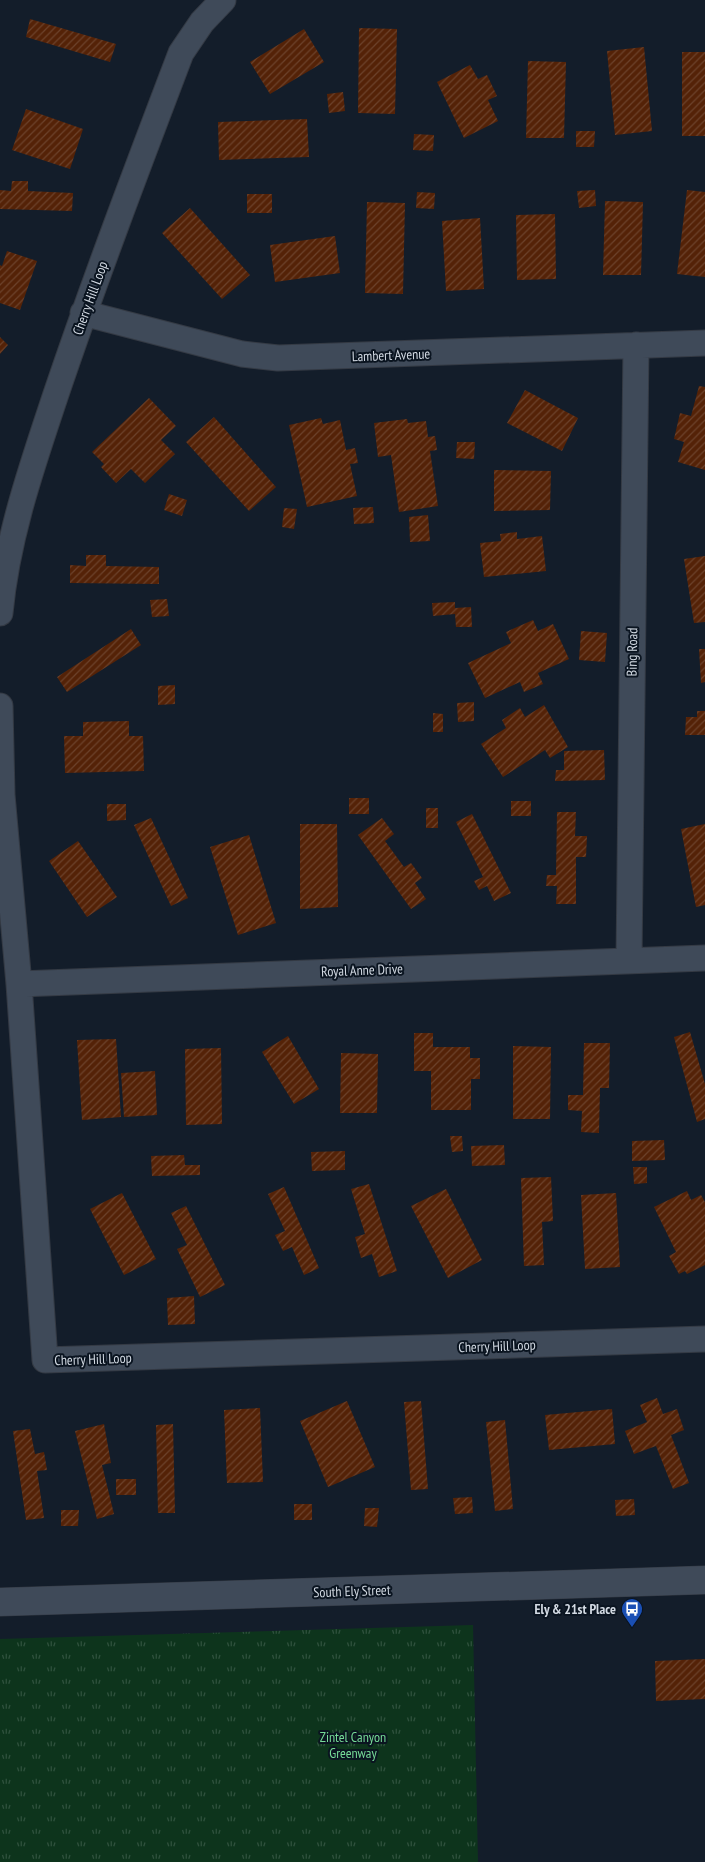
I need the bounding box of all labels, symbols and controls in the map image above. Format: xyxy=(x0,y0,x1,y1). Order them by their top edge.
street label: Cherry Hill Loop xyxy=(68,259,112,337)
street label: Lambert Avenue xyxy=(352,345,431,365)
street label: Bing Road xyxy=(623,628,641,676)
street label: Royal Anne Drive xyxy=(321,960,403,980)
street label: Cherry Hill Loop xyxy=(458,1336,536,1356)
street label: Cherry Hill Loop xyxy=(54,1349,132,1369)
street label: South Ely Street xyxy=(313,1581,391,1601)
bus stop icon: Ely & 21st Place xyxy=(620,1597,644,1628)
place label: Ely & 21st Place xyxy=(534,1600,616,1618)
park label: Zintel Canyon Greenway xyxy=(320,1728,386,1762)

